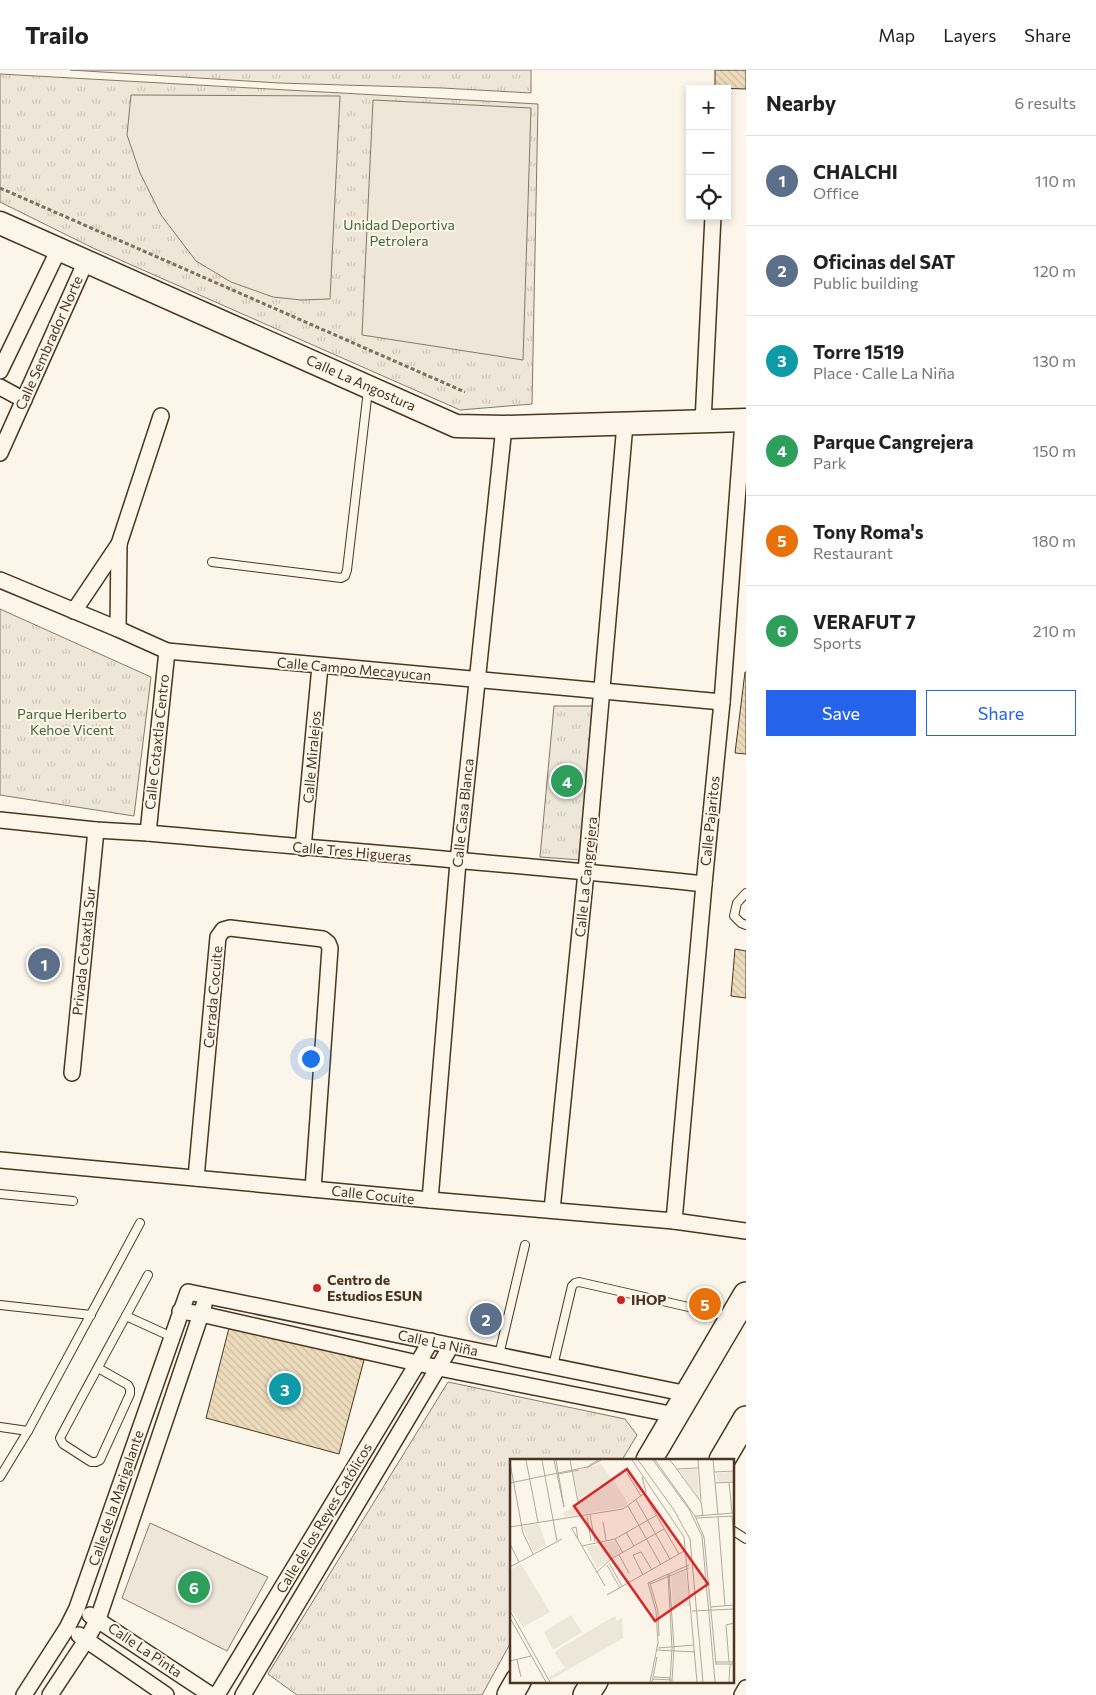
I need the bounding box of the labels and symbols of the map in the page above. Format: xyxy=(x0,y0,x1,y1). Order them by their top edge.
park label: Unidad Deportiva Petrolera xyxy=(343,216,455,249)
street label: Calle Sembrador Norte xyxy=(11,273,86,413)
street label: Calle La Angostura xyxy=(304,351,419,414)
street label: Calle Campo Mecayucan xyxy=(276,653,432,684)
street label: Calle Cotaxtla Centro xyxy=(141,673,172,811)
park label: Parque Heriberto Kehoe Vicent xyxy=(17,705,127,738)
street label: Calle Miralejos xyxy=(299,710,324,804)
street label: Calle Casa Blanca xyxy=(448,758,477,868)
pin: 4 xyxy=(551,762,583,800)
street label: Calle Pajaritos xyxy=(696,775,723,867)
street label: Calle La Cangrejera xyxy=(571,816,600,938)
street label: Calle Tres Higueras xyxy=(292,838,412,865)
street label: Privada Cotaxtla Sur xyxy=(68,885,99,1016)
pin: 1 xyxy=(28,945,60,983)
street label: Cerrada Cocuite xyxy=(200,945,225,1049)
your location xyxy=(298,1046,324,1072)
street label: Calle Cocuite xyxy=(331,1182,415,1207)
place label: Centro de Estudios ESUN xyxy=(327,1271,423,1304)
marker: Centro de Estudios ESUN xyxy=(311,1282,323,1294)
pin: 5 xyxy=(689,1285,721,1323)
place label: IHOP xyxy=(631,1291,666,1308)
marker: IHOP xyxy=(615,1294,627,1306)
pin: 2 xyxy=(470,1300,502,1338)
street label: Calle La Niña xyxy=(396,1326,480,1359)
pin: 3 xyxy=(269,1370,301,1408)
street label: Calle de la Marigalante xyxy=(84,1428,147,1568)
street label: Calle de los Reyes Católicos xyxy=(272,1440,375,1596)
inset map xyxy=(510,1459,734,1682)
pin: 6 xyxy=(178,1568,210,1606)
street label: Calle La Pinta xyxy=(105,1619,186,1681)

